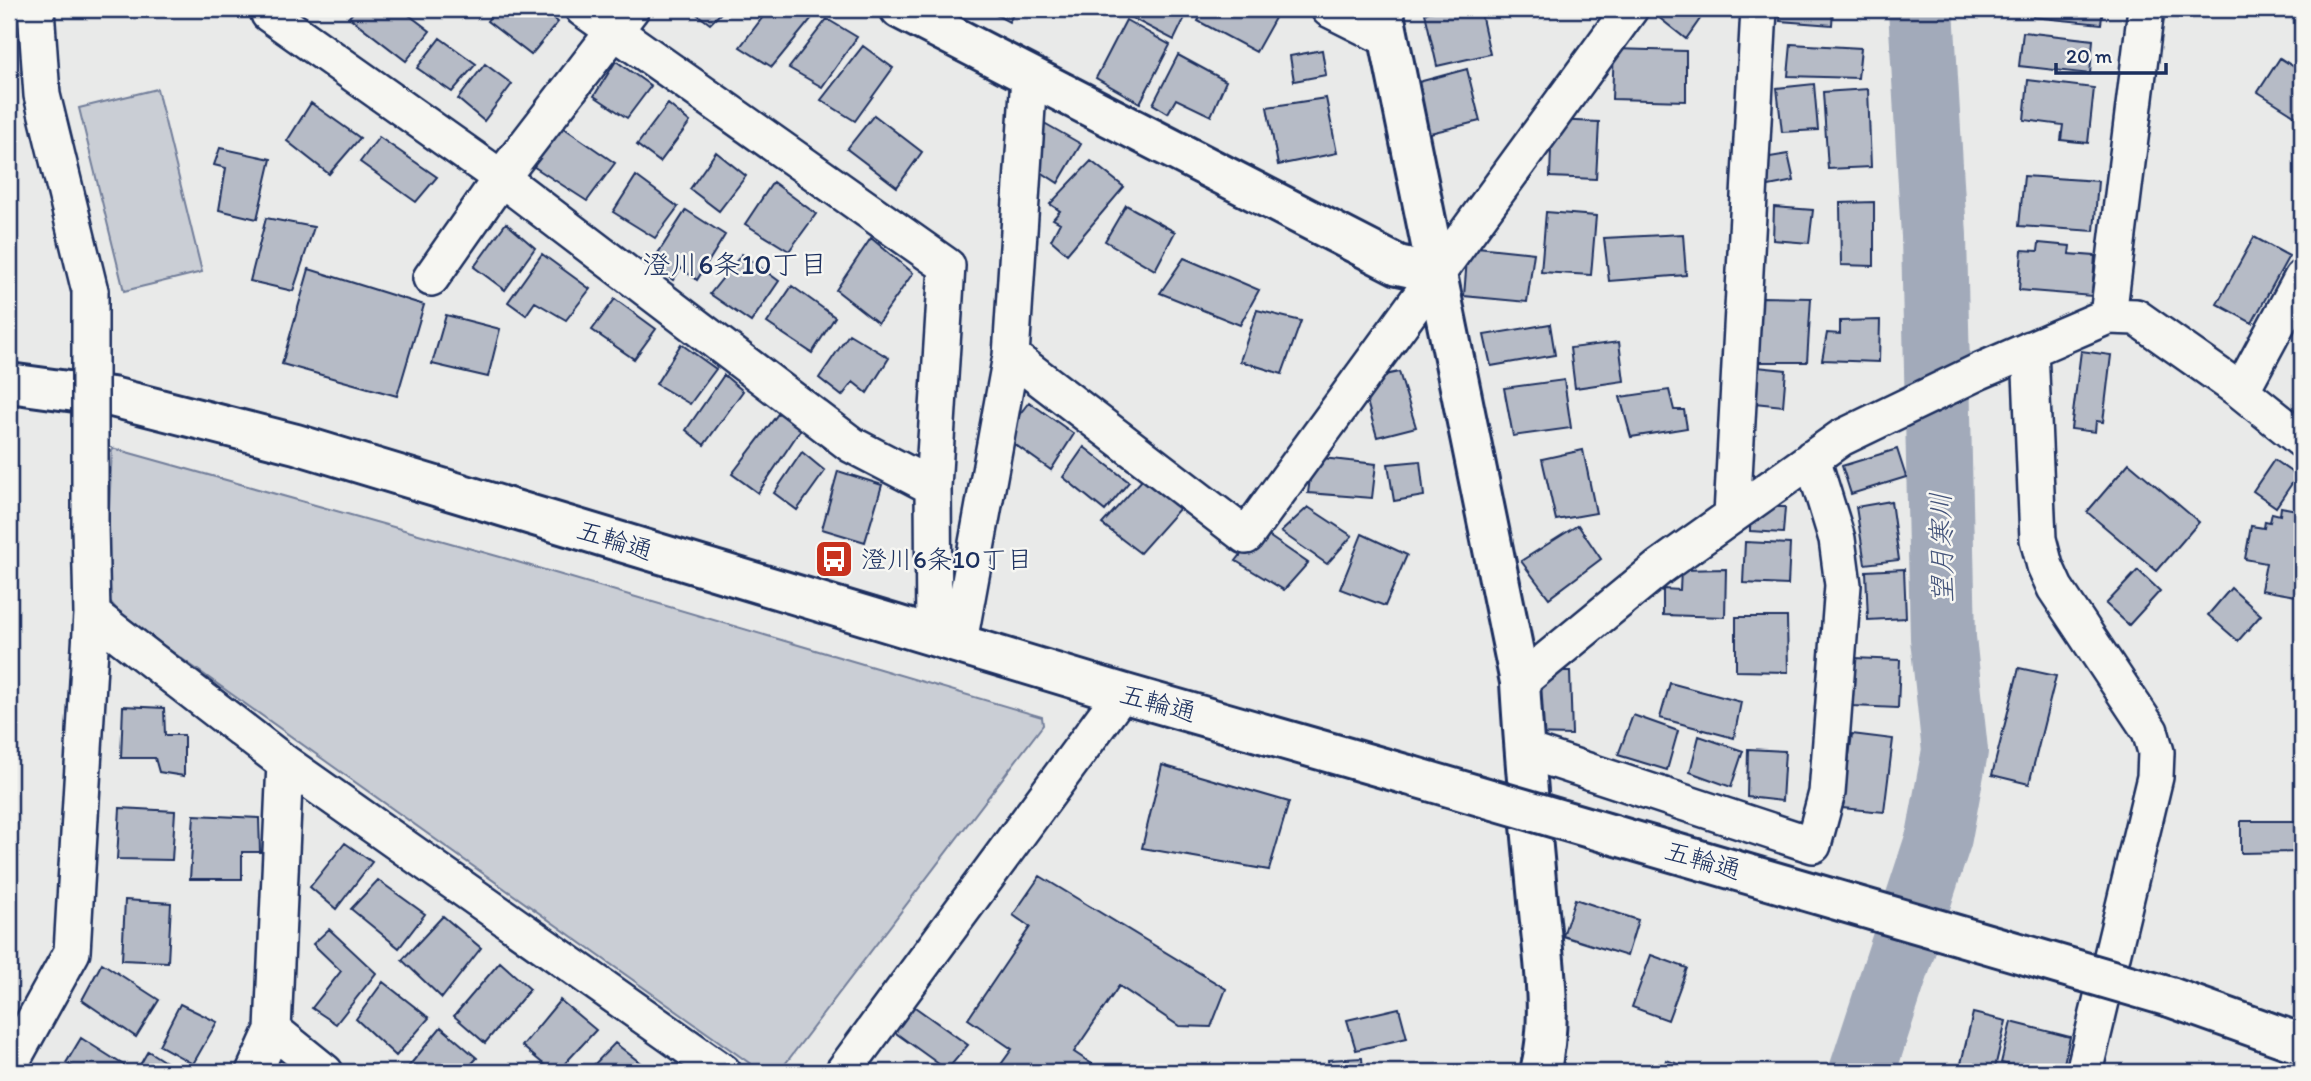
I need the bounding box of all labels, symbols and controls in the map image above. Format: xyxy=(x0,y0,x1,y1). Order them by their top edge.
scale bar xyxy=(2056,32,2166,76)
text: 20 m xyxy=(2066,43,2113,68)
district label: 澄川6条10丁目 xyxy=(642,247,828,281)
water label: 望月寒川 xyxy=(1923,492,1959,604)
street label: 五輪通 xyxy=(573,513,657,567)
bus stop icon: 澄川6条10丁目 xyxy=(813,538,855,580)
place label: 澄川6条10丁目 xyxy=(861,543,1033,575)
street label: 五輪通 xyxy=(1116,677,1200,729)
street label: 五輪通 xyxy=(1661,834,1745,886)

